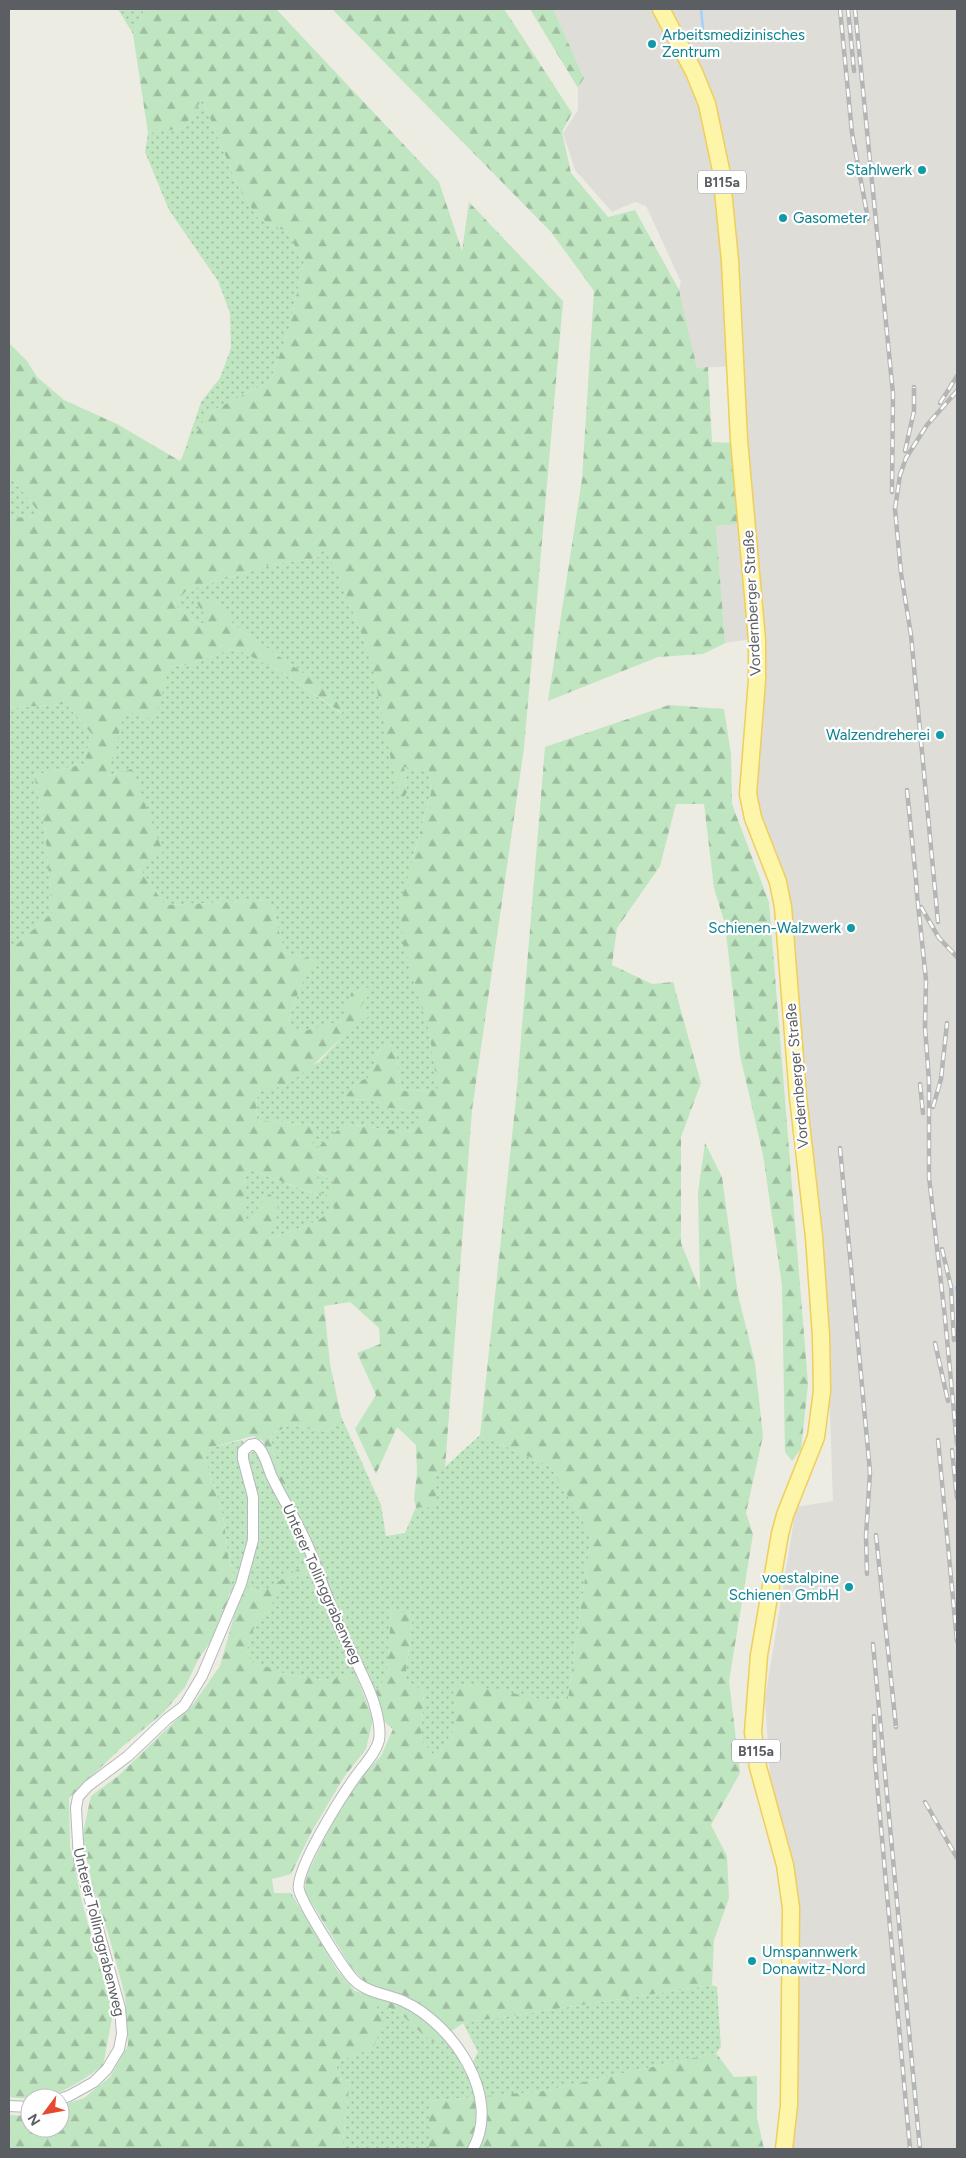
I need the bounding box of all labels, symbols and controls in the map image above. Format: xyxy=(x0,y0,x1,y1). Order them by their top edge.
place label: Arbeitsmedizinisches Zentrum xyxy=(662,26,805,61)
marker: Arbeitsmedizinisches Zentrum xyxy=(646,38,658,50)
place label: Stahlwerk xyxy=(846,161,913,179)
marker: Stahlwerk xyxy=(916,164,928,176)
road number: B115a xyxy=(698,170,746,193)
place label: Gasometer xyxy=(793,209,868,227)
marker: Gasometer xyxy=(777,212,789,224)
street label: Vordernberger Straße xyxy=(739,530,765,676)
place label: Walzendreherei xyxy=(826,726,930,744)
marker: Walzendreherei xyxy=(934,729,946,741)
place label: Schienen-Walzwerk xyxy=(708,919,842,937)
marker: Schienen-Walzwerk xyxy=(845,922,857,934)
street label: Vordernberger Straße xyxy=(782,1002,812,1150)
street label: Unterer Tollinggrabenweg xyxy=(278,1501,366,1667)
place label: voestalpine Schienen GmbH xyxy=(729,1569,839,1604)
marker: voestalpine Schienen GmbH xyxy=(843,1581,855,1593)
road number: B115a xyxy=(732,1740,780,1762)
street label: Unterer Tollinggrabenweg xyxy=(69,1846,129,2018)
place label: Umspannwerk Donawitz-Nord xyxy=(762,1943,866,1978)
marker: Umspannwerk Donawitz-Nord xyxy=(746,1955,758,1967)
north arrow xyxy=(20,2088,70,2138)
text: N xyxy=(24,2111,44,2129)

